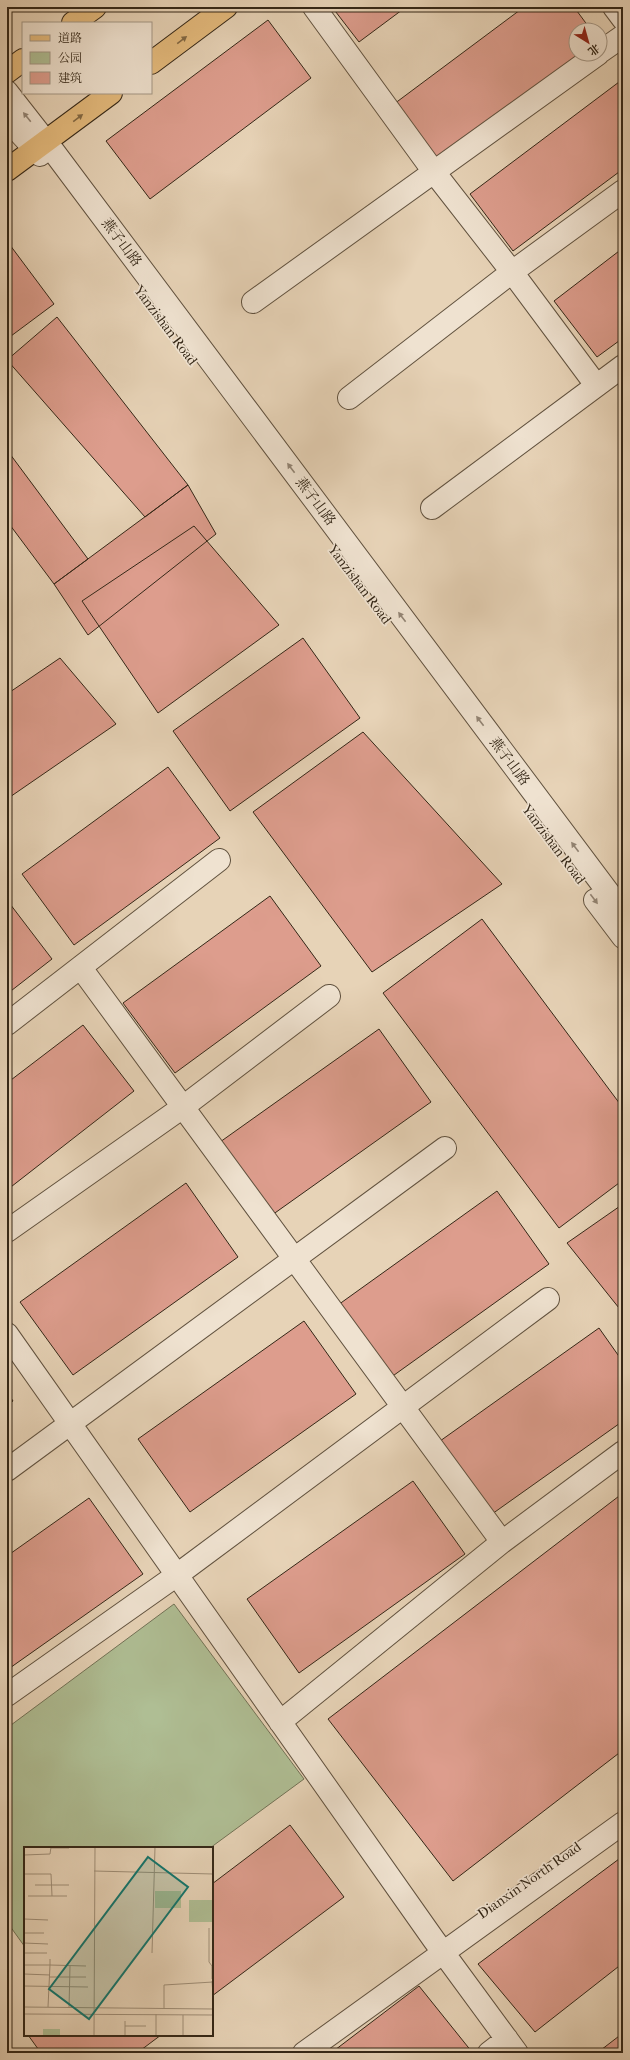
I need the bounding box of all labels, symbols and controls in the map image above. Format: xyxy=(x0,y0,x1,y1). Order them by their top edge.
legend xyxy=(22,22,152,94)
north arrow xyxy=(568,22,608,62)
text: 道路 xyxy=(58,31,82,45)
one-way arrow xyxy=(177,36,188,44)
text: 北 xyxy=(585,41,602,58)
text: 公园 xyxy=(58,51,82,65)
text: 建筑 xyxy=(58,71,82,85)
one-way arrow xyxy=(22,111,31,122)
one-way arrow xyxy=(72,114,83,122)
street label: 燕子山路 xyxy=(98,215,145,270)
street label: Yanzishan Road xyxy=(130,281,201,369)
one-way arrow xyxy=(287,462,295,473)
street label: 燕子山路 xyxy=(292,474,339,529)
street label: Yanzishan Road xyxy=(324,540,395,628)
one-way arrow xyxy=(398,611,407,622)
one-way arrow xyxy=(476,715,484,726)
street label: 燕子山路 xyxy=(486,734,533,789)
street label: Yanzishan Road xyxy=(518,800,589,888)
one-way arrow xyxy=(570,842,579,853)
one-way arrow xyxy=(590,893,599,904)
street label: Dianxin North Road xyxy=(474,1838,585,1922)
inset map xyxy=(24,1847,213,2036)

